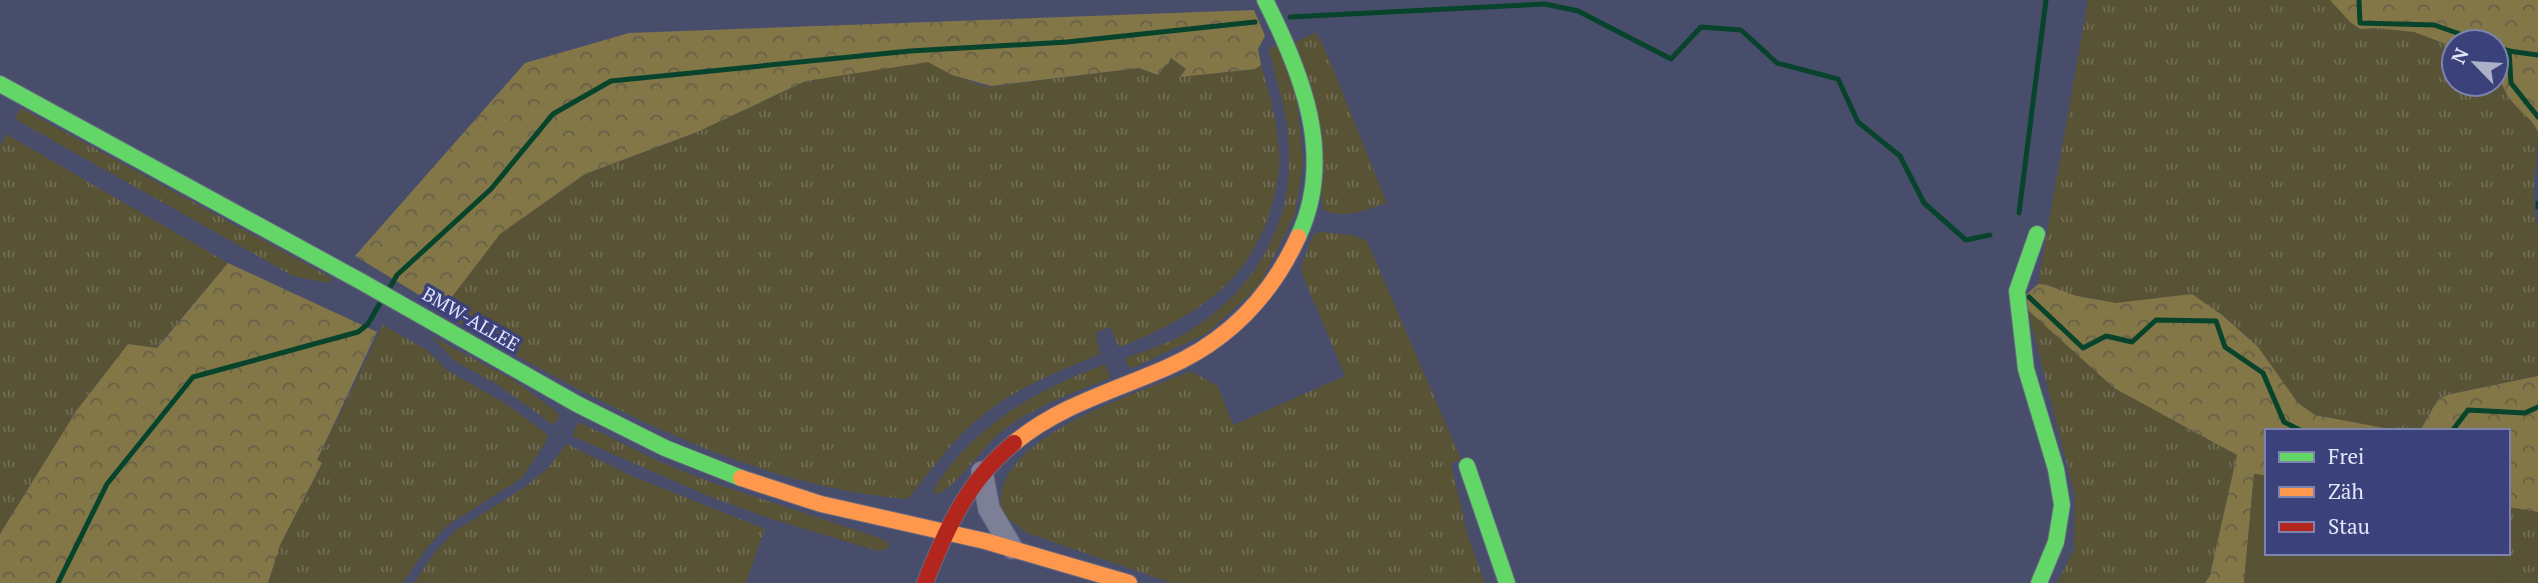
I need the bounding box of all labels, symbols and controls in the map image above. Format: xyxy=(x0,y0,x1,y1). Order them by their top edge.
north arrow xyxy=(2440,28,2510,98)
text: N xyxy=(2445,43,2474,67)
street label: BMW-ALLEE xyxy=(418,281,524,356)
legend xyxy=(2265,429,2510,555)
text: Frei xyxy=(2328,442,2364,470)
text: Zäh xyxy=(2328,477,2364,505)
text: Stau xyxy=(2328,512,2370,540)

